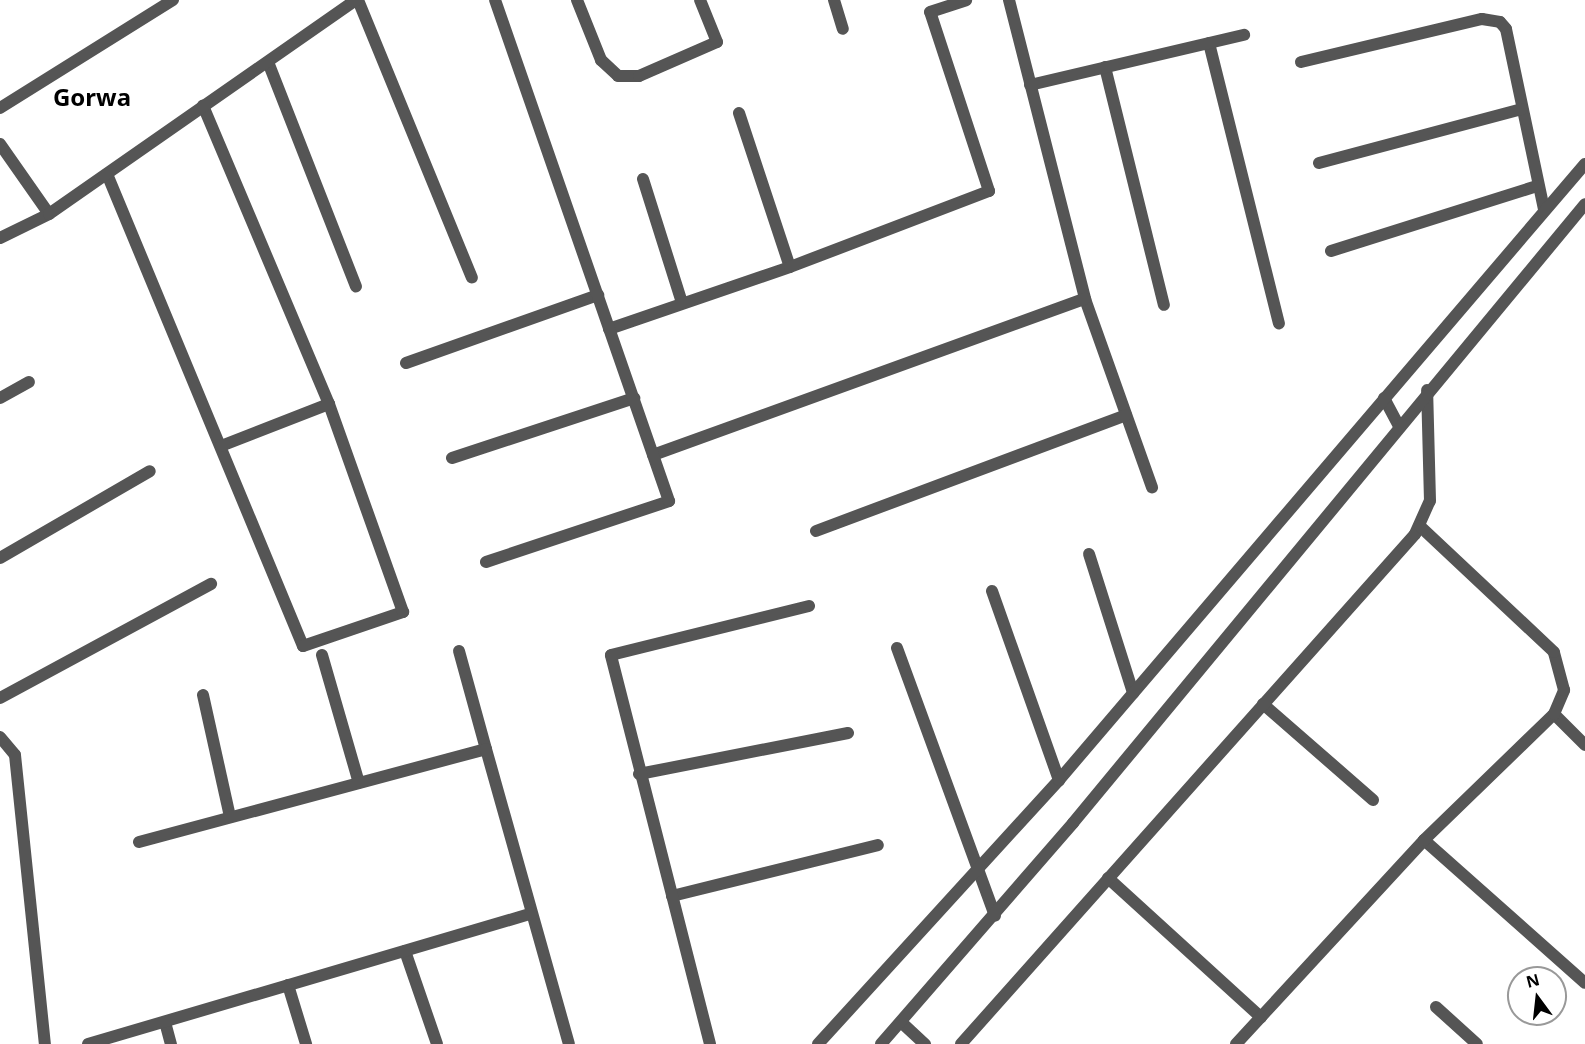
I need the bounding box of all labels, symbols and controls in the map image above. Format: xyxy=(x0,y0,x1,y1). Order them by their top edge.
district label: Gorwa xyxy=(53,83,131,111)
north arrow xyxy=(1507,966,1567,1026)
text: N xyxy=(1524,968,1542,993)

